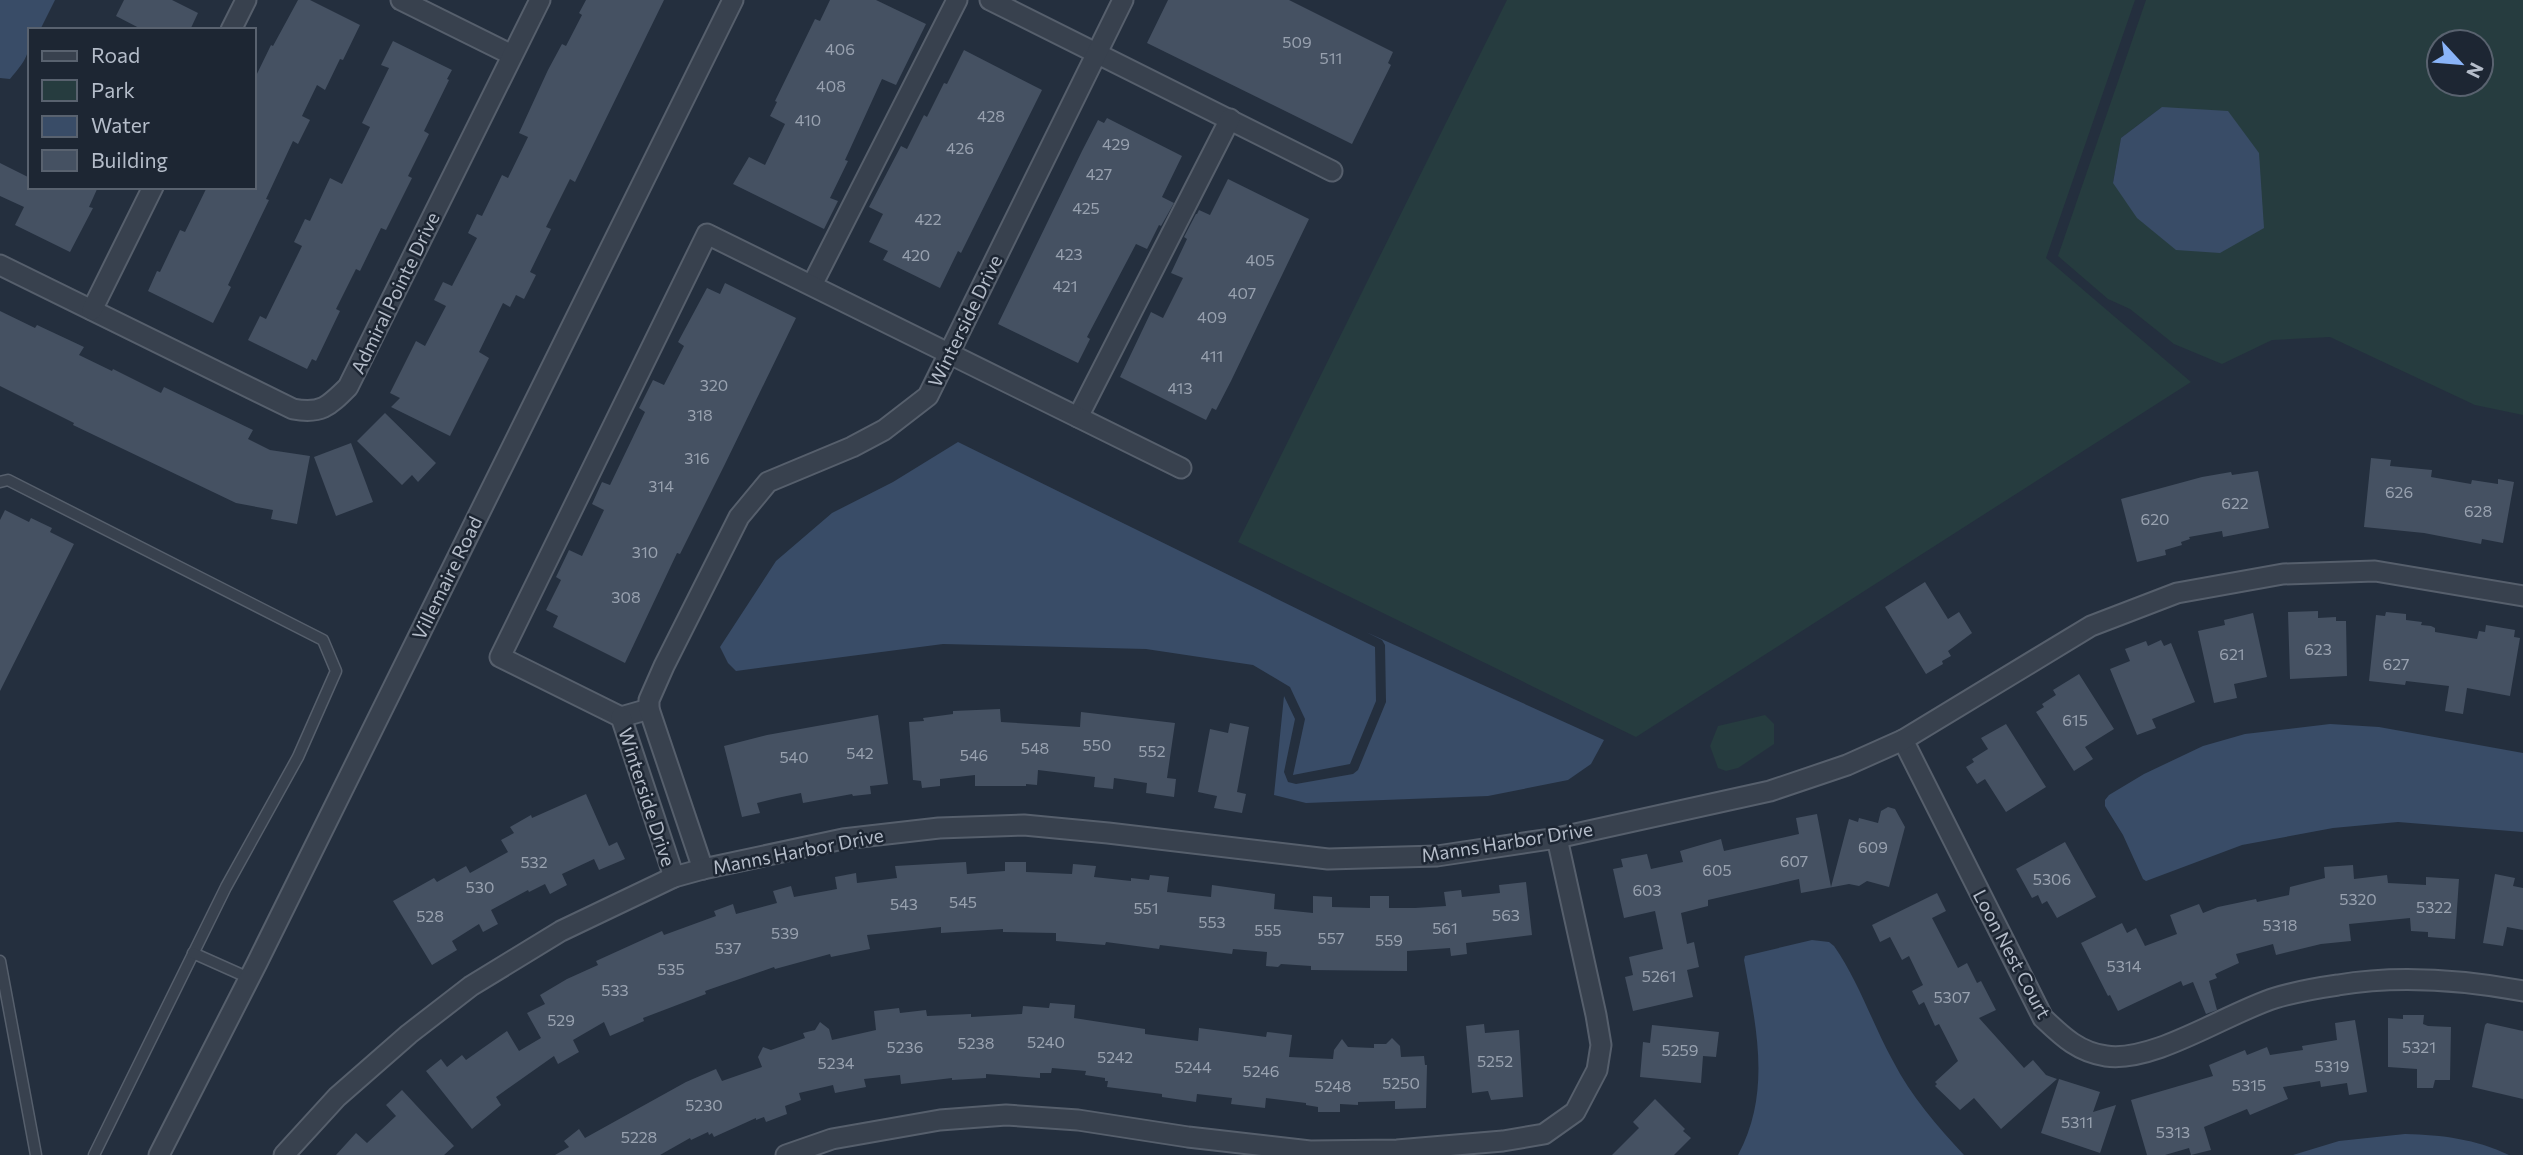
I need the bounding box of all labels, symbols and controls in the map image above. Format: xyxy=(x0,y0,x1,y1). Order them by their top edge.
legend xyxy=(28,28,256,189)
north arrow xyxy=(2425,28,2495,98)
house number: 509 xyxy=(1282,32,1312,51)
house number: 406 xyxy=(825,39,855,58)
text: Road xyxy=(91,42,140,67)
house number: 511 xyxy=(1320,48,1342,67)
text: N xyxy=(2462,59,2489,82)
house number: 408 xyxy=(816,76,846,95)
text: Park xyxy=(91,77,135,102)
house number: 428 xyxy=(977,106,1005,125)
house number: 410 xyxy=(795,110,821,129)
text: Water xyxy=(91,112,150,137)
house number: 429 xyxy=(1102,134,1130,153)
house number: 426 xyxy=(946,138,974,157)
text: Building xyxy=(91,147,168,172)
house number: 427 xyxy=(1086,164,1112,183)
house number: 425 xyxy=(1072,198,1100,217)
street label: Admiral Pointe Drive xyxy=(345,208,444,377)
house number: 422 xyxy=(914,209,942,228)
house number: 423 xyxy=(1055,244,1083,263)
house number: 420 xyxy=(902,245,930,264)
house number: 405 xyxy=(1245,250,1275,269)
street label: Winterside Drive xyxy=(923,251,1006,391)
house number: 421 xyxy=(1052,276,1078,295)
house number: 407 xyxy=(1228,283,1256,302)
house number: 409 xyxy=(1197,307,1227,326)
house number: 411 xyxy=(1201,346,1223,365)
house number: 320 xyxy=(700,375,728,394)
house number: 413 xyxy=(1167,378,1193,397)
house number: 318 xyxy=(687,405,713,424)
house number: 316 xyxy=(684,448,710,467)
house number: 314 xyxy=(648,476,674,495)
house number: 626 xyxy=(2385,482,2413,501)
house number: 622 xyxy=(2221,493,2249,512)
house number: 628 xyxy=(2464,501,2492,520)
house number: 620 xyxy=(2141,509,2169,528)
street label: Villemaire Road xyxy=(407,512,486,643)
house number: 310 xyxy=(632,542,658,561)
house number: 308 xyxy=(611,587,641,606)
house number: 623 xyxy=(2304,639,2332,658)
house number: 621 xyxy=(2219,644,2245,663)
house number: 627 xyxy=(2383,654,2409,673)
house number: 615 xyxy=(2062,710,2088,729)
street label: Winterside Drive xyxy=(614,725,681,869)
house number: 550 xyxy=(1083,735,1111,754)
house number: 548 xyxy=(1021,738,1049,757)
house number: 552 xyxy=(1138,741,1166,760)
house number: 542 xyxy=(846,743,874,762)
house number: 546 xyxy=(960,745,988,764)
house number: 540 xyxy=(779,747,809,766)
street label: Manns Harbor Drive xyxy=(1419,817,1594,866)
street label: Manns Harbor Drive xyxy=(711,823,885,878)
house number: 609 xyxy=(1858,837,1888,856)
house number: 607 xyxy=(1780,851,1808,870)
house number: 532 xyxy=(520,852,548,871)
house number: 605 xyxy=(1702,860,1732,879)
house number: 5306 xyxy=(2033,869,2071,888)
house number: 530 xyxy=(466,877,494,896)
house number: 603 xyxy=(1632,880,1662,899)
street label: Loon Nest Court xyxy=(1969,885,2056,1022)
house number: 5320 xyxy=(2339,889,2377,908)
house number: 545 xyxy=(949,892,977,911)
house number: 543 xyxy=(890,894,918,913)
house number: 5322 xyxy=(2416,897,2452,916)
house number: 551 xyxy=(1133,898,1159,917)
house number: 563 xyxy=(1492,905,1520,924)
house number: 528 xyxy=(416,906,444,925)
house number: 553 xyxy=(1198,912,1226,931)
house number: 5318 xyxy=(2263,915,2297,934)
house number: 561 xyxy=(1432,918,1458,937)
house number: 555 xyxy=(1254,920,1282,939)
house number: 539 xyxy=(771,923,799,942)
house number: 557 xyxy=(1318,928,1344,947)
house number: 559 xyxy=(1375,930,1403,949)
house number: 537 xyxy=(715,938,741,957)
house number: 5314 xyxy=(2107,956,2142,975)
house number: 535 xyxy=(657,959,685,978)
house number: 5261 xyxy=(1642,966,1676,985)
house number: 533 xyxy=(601,980,629,999)
house number: 5307 xyxy=(1933,987,1971,1006)
house number: 529 xyxy=(547,1010,575,1029)
house number: 5240 xyxy=(1027,1032,1065,1051)
house number: 5238 xyxy=(958,1033,994,1052)
house number: 5236 xyxy=(887,1037,923,1056)
house number: 5321 xyxy=(2402,1037,2436,1056)
house number: 5259 xyxy=(1662,1040,1698,1059)
house number: 5242 xyxy=(1097,1047,1133,1066)
house number: 5252 xyxy=(1477,1051,1513,1070)
house number: 5234 xyxy=(818,1053,855,1072)
house number: 5319 xyxy=(2315,1056,2349,1075)
house number: 5244 xyxy=(1175,1057,1212,1076)
house number: 5246 xyxy=(1242,1061,1280,1080)
house number: 5250 xyxy=(1382,1073,1420,1092)
house number: 5315 xyxy=(2232,1075,2266,1094)
house number: 5248 xyxy=(1314,1076,1352,1095)
house number: 5230 xyxy=(685,1095,723,1114)
house number: 5311 xyxy=(2061,1112,2093,1131)
house number: 5313 xyxy=(2156,1122,2190,1141)
house number: 5228 xyxy=(621,1127,657,1146)

